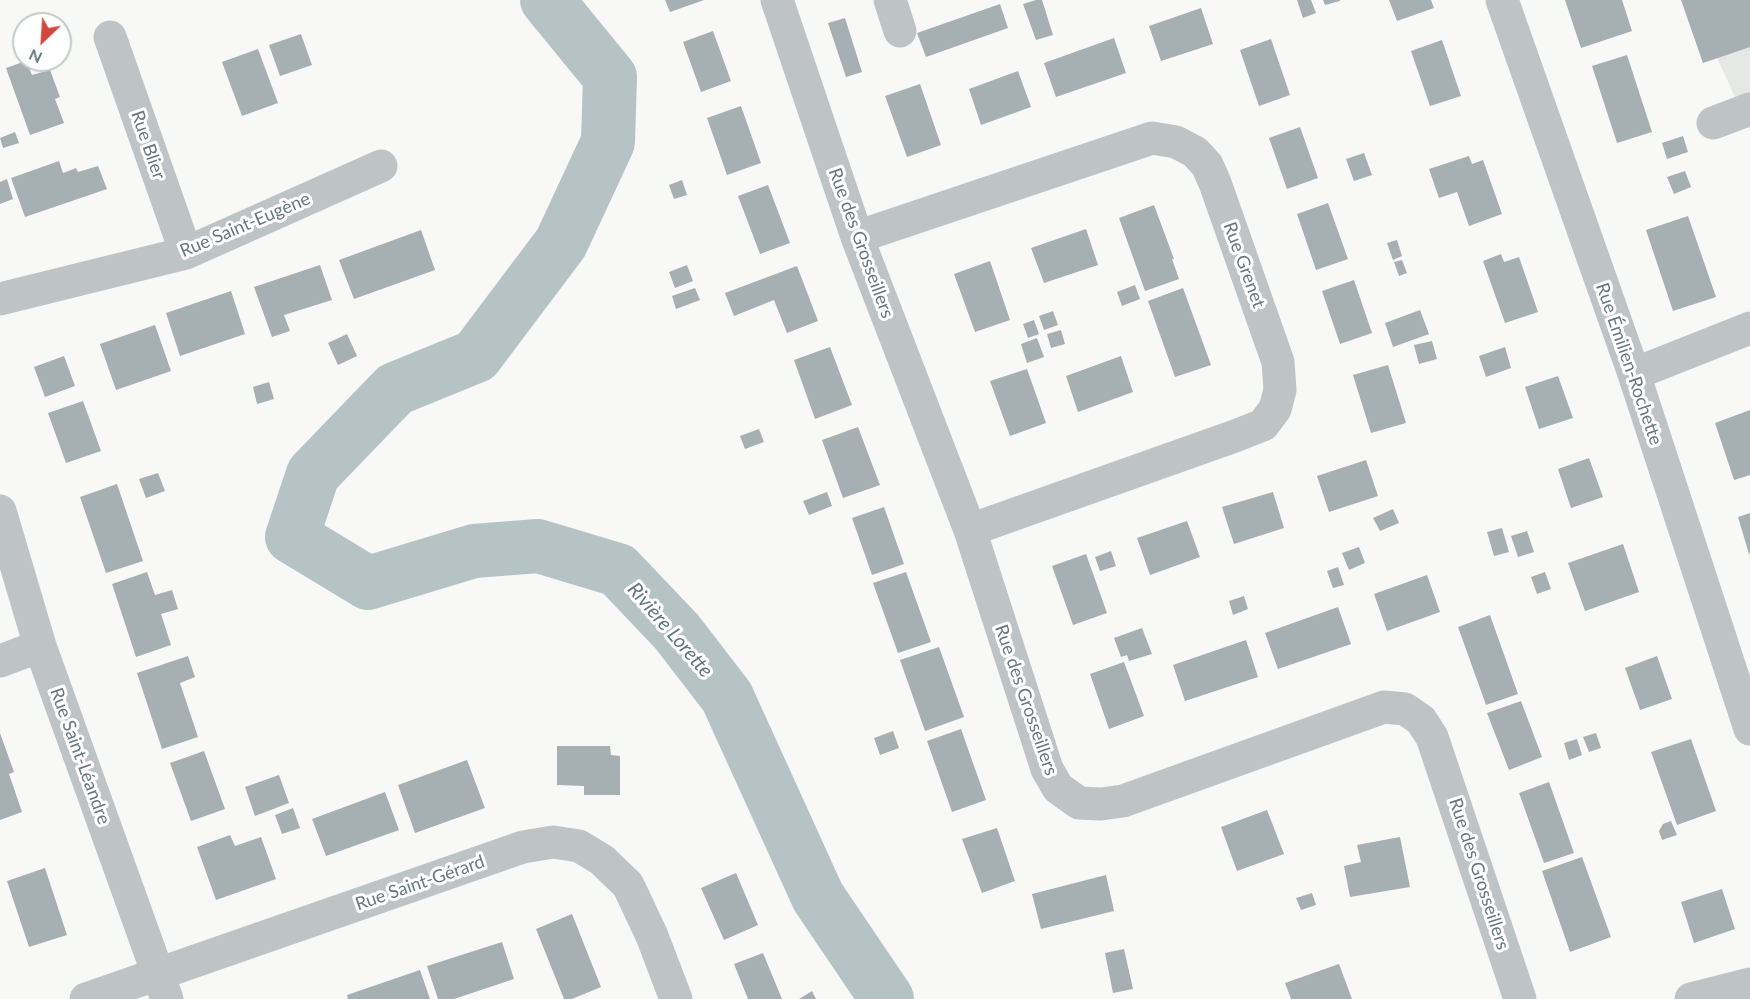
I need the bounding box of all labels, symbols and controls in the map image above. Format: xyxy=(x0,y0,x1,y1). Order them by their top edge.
north arrow xyxy=(12,12,72,72)
text: N xyxy=(25,46,45,68)
street label: Rue Blier xyxy=(126,108,170,182)
street label: Rue des Grosseillers xyxy=(824,165,898,321)
street label: Rue Saint-Eugène xyxy=(177,188,313,262)
street label: Rue Grenet xyxy=(1219,219,1269,311)
street label: Rue Émilien-Rochette xyxy=(1591,280,1667,448)
water label: Rivière Lorette xyxy=(622,578,718,682)
street label: Rue des Grosseillers xyxy=(990,622,1062,778)
street label: Rue Saint-Léandre xyxy=(45,685,115,827)
street label: Rue des Grosseillers xyxy=(1444,795,1514,953)
street label: Rue Saint-Gérard xyxy=(353,851,487,915)

